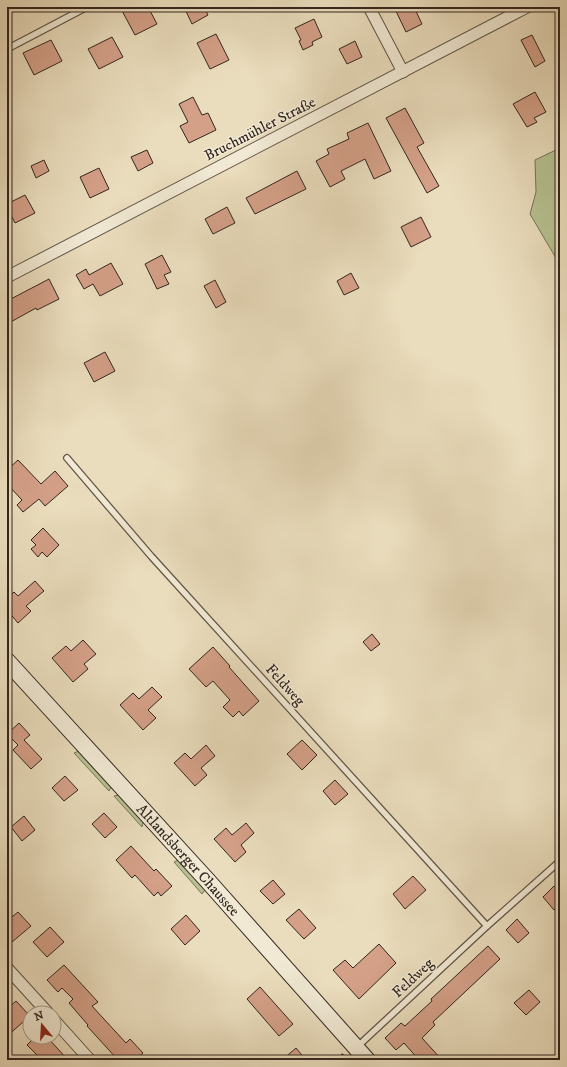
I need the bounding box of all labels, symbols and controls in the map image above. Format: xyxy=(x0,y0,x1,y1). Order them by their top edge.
street label: Bruchmühler Straße xyxy=(201,93,319,165)
street label: Feldweg xyxy=(261,660,309,710)
street label: Altlandsberger Chaussee xyxy=(132,800,244,920)
street label: Feldweg xyxy=(388,954,438,1002)
north arrow xyxy=(22,1005,62,1045)
text: N xyxy=(33,1008,46,1024)

